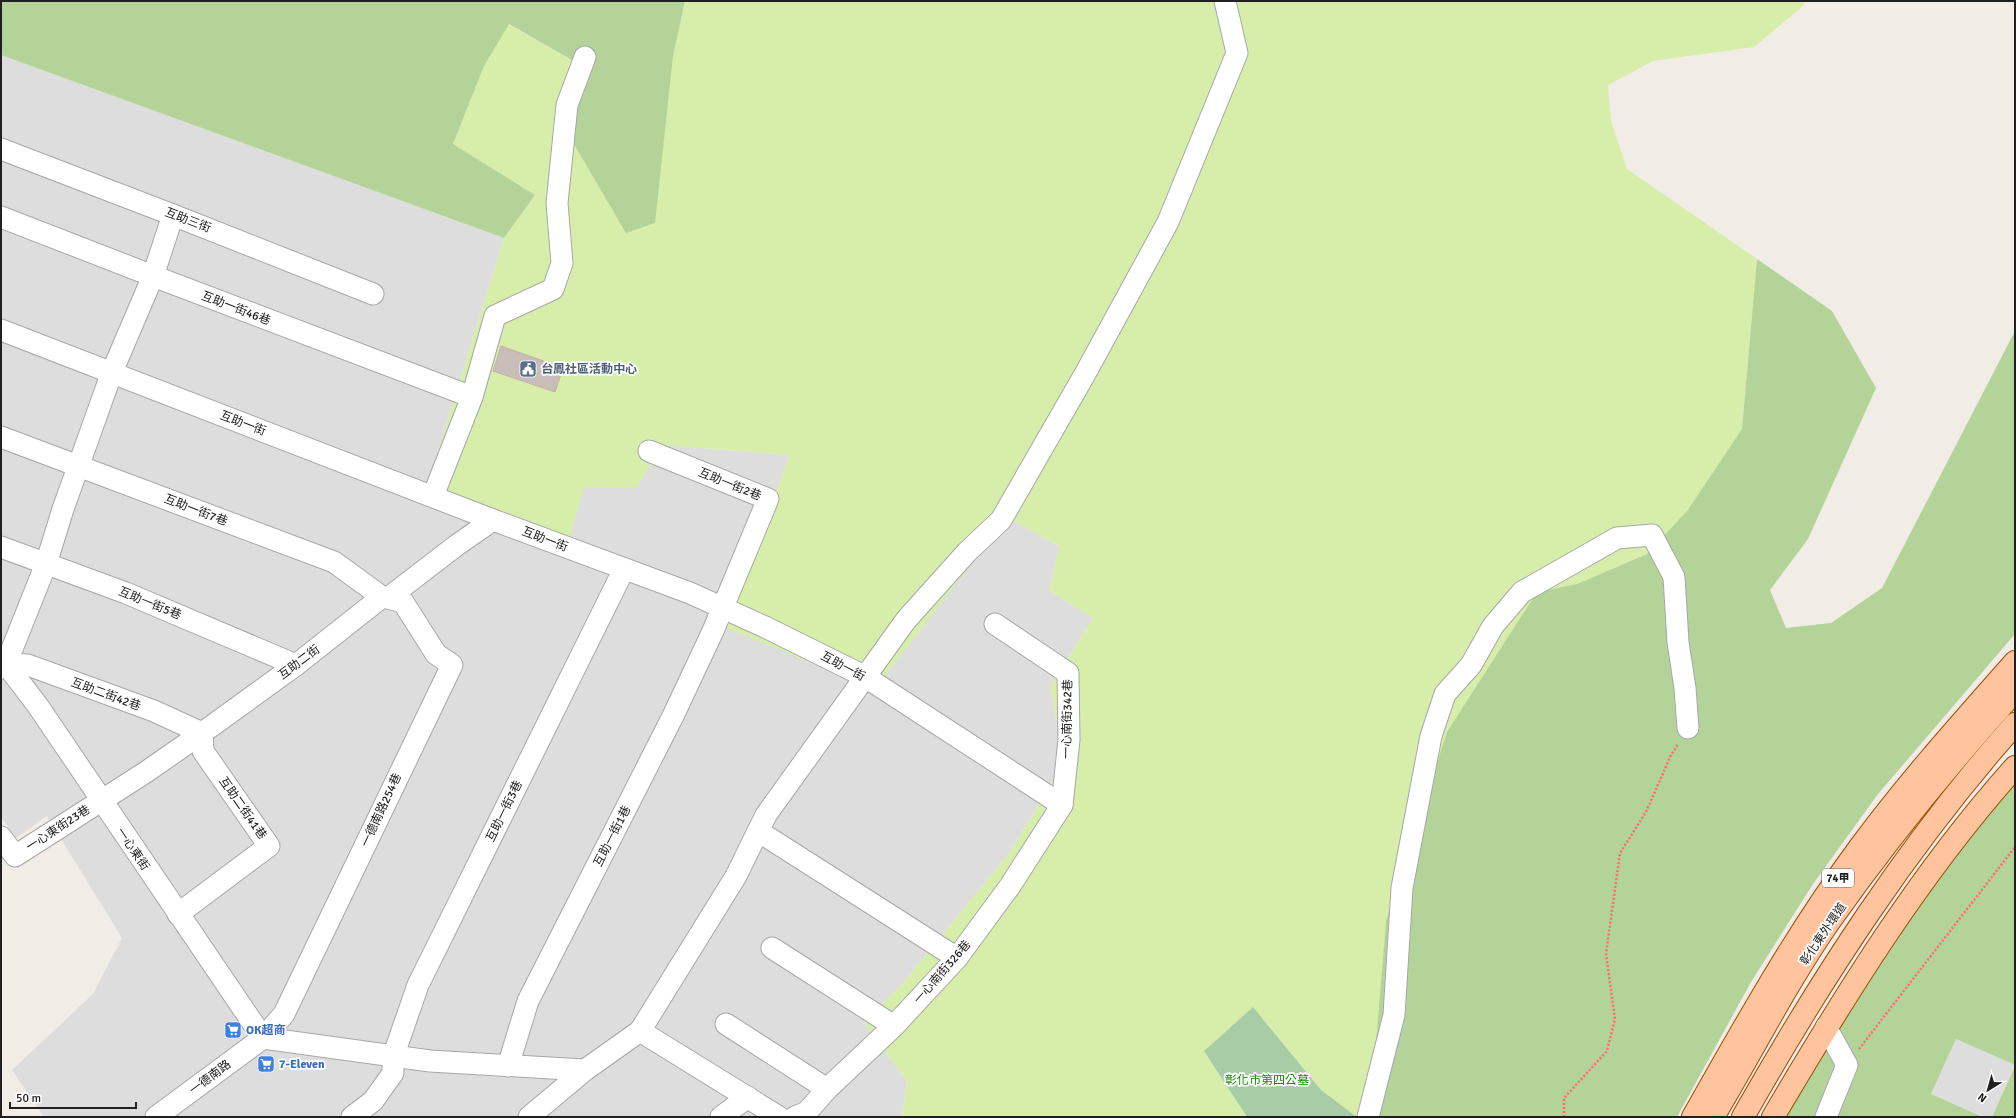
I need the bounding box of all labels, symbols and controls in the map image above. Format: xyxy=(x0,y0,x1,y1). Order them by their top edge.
street label: 互助三街 xyxy=(163,205,213,236)
street label: 互助一街46巷 xyxy=(199,288,273,329)
public building icon: 台鳳社區活動中心 xyxy=(518,359,538,379)
place label: 台鳳社區活動中心 xyxy=(541,362,637,377)
street label: 互助一街 xyxy=(218,408,268,439)
street label: 互助一街2巷 xyxy=(696,465,763,504)
street label: 互助一街7巷 xyxy=(162,492,230,529)
street label: 互助一街 xyxy=(520,524,570,555)
street label: 互助一街5巷 xyxy=(116,584,183,623)
street label: 互助二街 xyxy=(276,642,323,683)
street label: 互助一街 xyxy=(818,649,867,684)
street label: 互助二街42巷 xyxy=(69,675,143,714)
street label: 一心南街342巷 xyxy=(1059,679,1076,759)
street label: 一德南路254巷 xyxy=(358,771,405,849)
street label: 互助二街41巷 xyxy=(216,774,270,842)
street label: 互助一街3巷 xyxy=(483,778,526,844)
street label: 一心東街23巷 xyxy=(24,802,93,855)
street label: 互助一街1巷 xyxy=(591,803,634,869)
street label: 一心東街 xyxy=(113,825,152,873)
road number: 74甲 xyxy=(1822,869,1854,887)
street label: 彰化東外環道 xyxy=(1797,900,1850,968)
street label: 一心南街326巷 xyxy=(911,937,974,1007)
supermarket icon: OK超商 xyxy=(223,1020,243,1040)
place label: OK超商 xyxy=(246,1023,285,1038)
supermarket icon: 7-Eleven xyxy=(256,1054,276,1074)
street label: 一德南路 xyxy=(187,1057,234,1098)
place label: 7-Eleven xyxy=(279,1057,325,1072)
north arrow xyxy=(1968,1070,2008,1110)
park label: 彰化市第四公墓 xyxy=(1225,1073,1309,1088)
scale bar xyxy=(10,1084,136,1110)
text: N xyxy=(1975,1090,1989,1105)
text: 50 m xyxy=(16,1091,41,1106)

